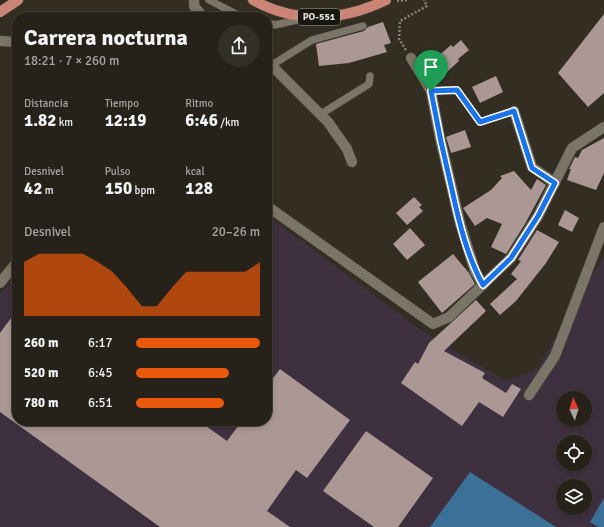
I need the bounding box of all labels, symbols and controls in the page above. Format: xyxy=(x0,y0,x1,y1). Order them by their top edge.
road number: PO-551 xyxy=(298,9,340,25)
text: Carrera nocturna xyxy=(24,24,188,51)
button: share xyxy=(218,25,260,67)
pin xyxy=(414,50,448,91)
text: 18:21 · 7 × 260 m xyxy=(24,53,119,69)
icon: arrive xyxy=(420,56,442,78)
text: Distancia xyxy=(24,97,68,110)
text: Tiempo xyxy=(105,97,139,110)
text: Ritmo xyxy=(185,97,213,110)
text: 1.82 xyxy=(24,110,56,131)
text: 12:19 xyxy=(105,110,146,131)
text: 6:46 xyxy=(185,110,218,131)
text: km xyxy=(56,116,73,129)
text: /km xyxy=(218,116,239,129)
text: Desnivel xyxy=(24,165,64,178)
text: Pulso xyxy=(105,165,131,178)
text: kcal xyxy=(185,165,205,178)
text: 42 xyxy=(24,178,42,199)
text: 150 xyxy=(105,178,132,199)
text: 128 xyxy=(185,178,213,199)
text: m xyxy=(42,184,54,197)
text: bpm xyxy=(132,184,155,197)
text: Desnivel xyxy=(24,224,71,240)
text: 20–26 m xyxy=(212,224,260,240)
text: 260 m xyxy=(24,335,58,351)
text: 6:17 xyxy=(88,335,113,351)
text: 520 m xyxy=(24,365,58,381)
text: 6:45 xyxy=(88,365,113,381)
north arrow xyxy=(556,391,592,427)
map controls xyxy=(556,391,592,515)
text: 780 m xyxy=(24,395,58,411)
text: 6:51 xyxy=(88,395,113,411)
button: locate xyxy=(556,435,592,471)
button: layers xyxy=(556,479,592,515)

